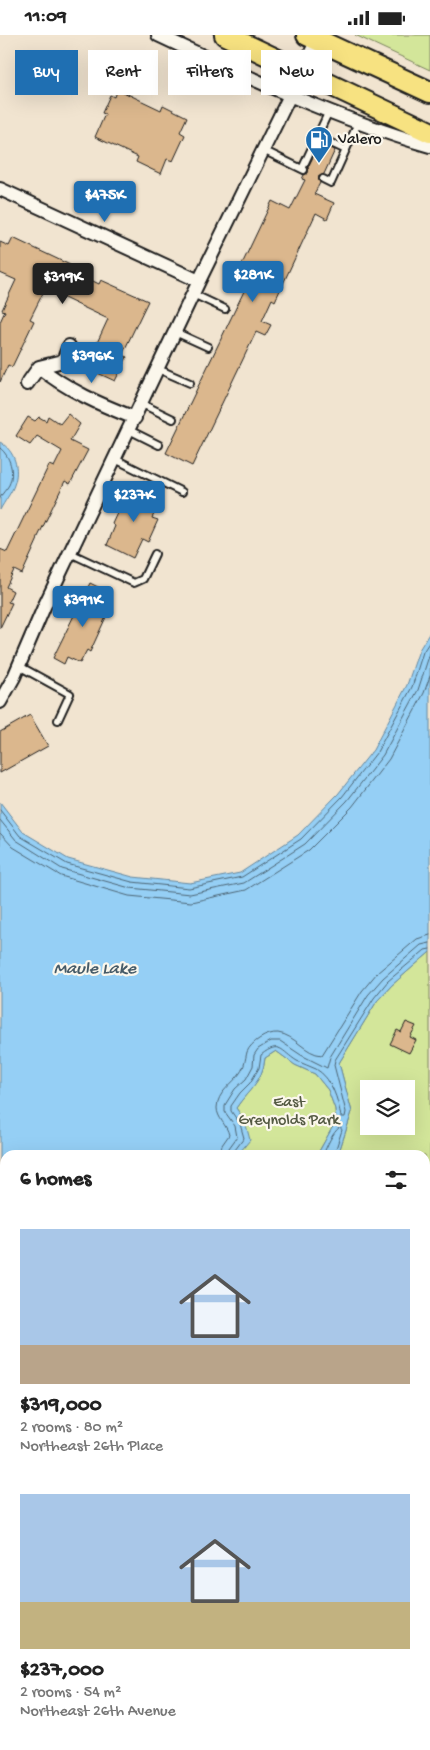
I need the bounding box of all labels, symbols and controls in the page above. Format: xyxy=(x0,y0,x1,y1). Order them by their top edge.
text: 11:09 xyxy=(25,6,67,29)
chip: Buy xyxy=(15,50,78,95)
chip: Rent xyxy=(88,50,158,95)
chip: Filters xyxy=(168,50,251,95)
chip: New xyxy=(261,50,332,95)
fuel station icon: Valero xyxy=(304,125,334,164)
place label: Valero xyxy=(337,131,382,150)
pin: $475K xyxy=(70,181,140,223)
text: $475K xyxy=(85,187,125,206)
pin: $281K xyxy=(218,261,288,303)
pin: $319K xyxy=(28,263,98,305)
text: $281K xyxy=(233,267,273,286)
text: $319K xyxy=(44,269,82,288)
pin: $396K xyxy=(57,341,127,384)
text: $396K xyxy=(72,348,112,367)
pin: $237K xyxy=(99,481,169,523)
text: $237K xyxy=(114,487,154,506)
pin: $391K xyxy=(48,585,118,628)
text: $391K xyxy=(64,592,102,611)
water label: Maule Lake xyxy=(54,959,137,980)
map controls xyxy=(360,1080,415,1135)
button: layers xyxy=(360,1080,415,1135)
park label: East Greynolds Park xyxy=(239,1094,341,1131)
icon: filters xyxy=(382,1166,410,1194)
text: 6 homes xyxy=(20,1168,91,1193)
icon: home xyxy=(170,1261,260,1351)
text: $319,000 xyxy=(20,1394,102,1419)
text: 2 rooms · 80 m² xyxy=(20,1419,123,1438)
text: Northeast 26th PIace xyxy=(20,1438,163,1457)
icon: home xyxy=(170,1526,260,1616)
text: $237,000 xyxy=(20,1659,104,1684)
text: 2 rooms · 54 m² xyxy=(20,1684,121,1703)
text: Northeast 26th Avenue xyxy=(20,1703,176,1722)

